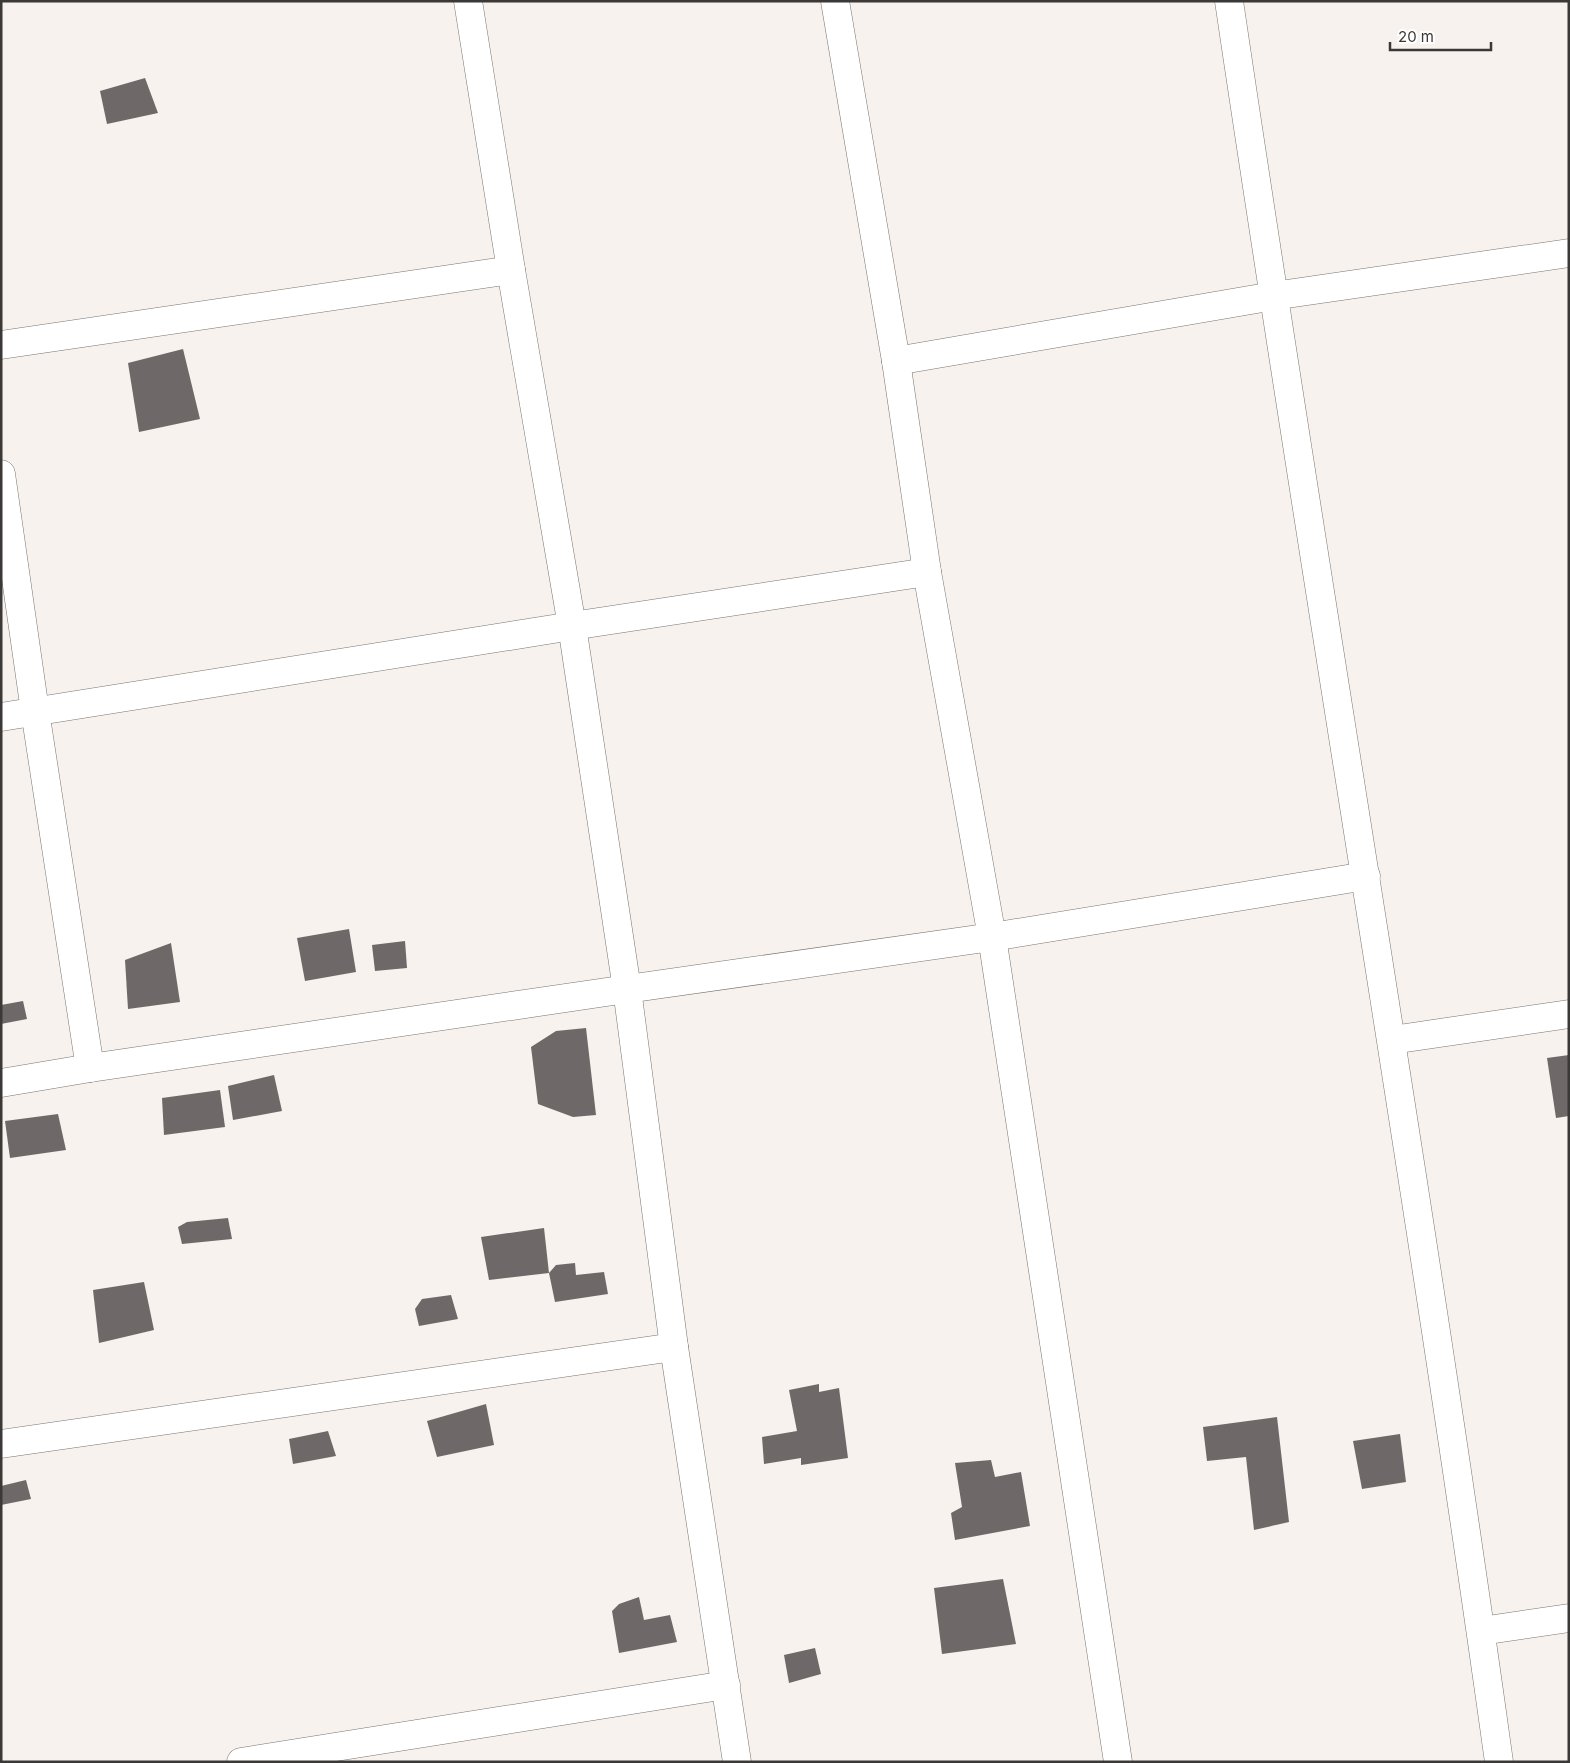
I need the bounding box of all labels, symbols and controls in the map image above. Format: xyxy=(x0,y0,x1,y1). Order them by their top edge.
scale bar xyxy=(1390,20,1491,52)
text: 20 m xyxy=(1398,27,1434,46)

